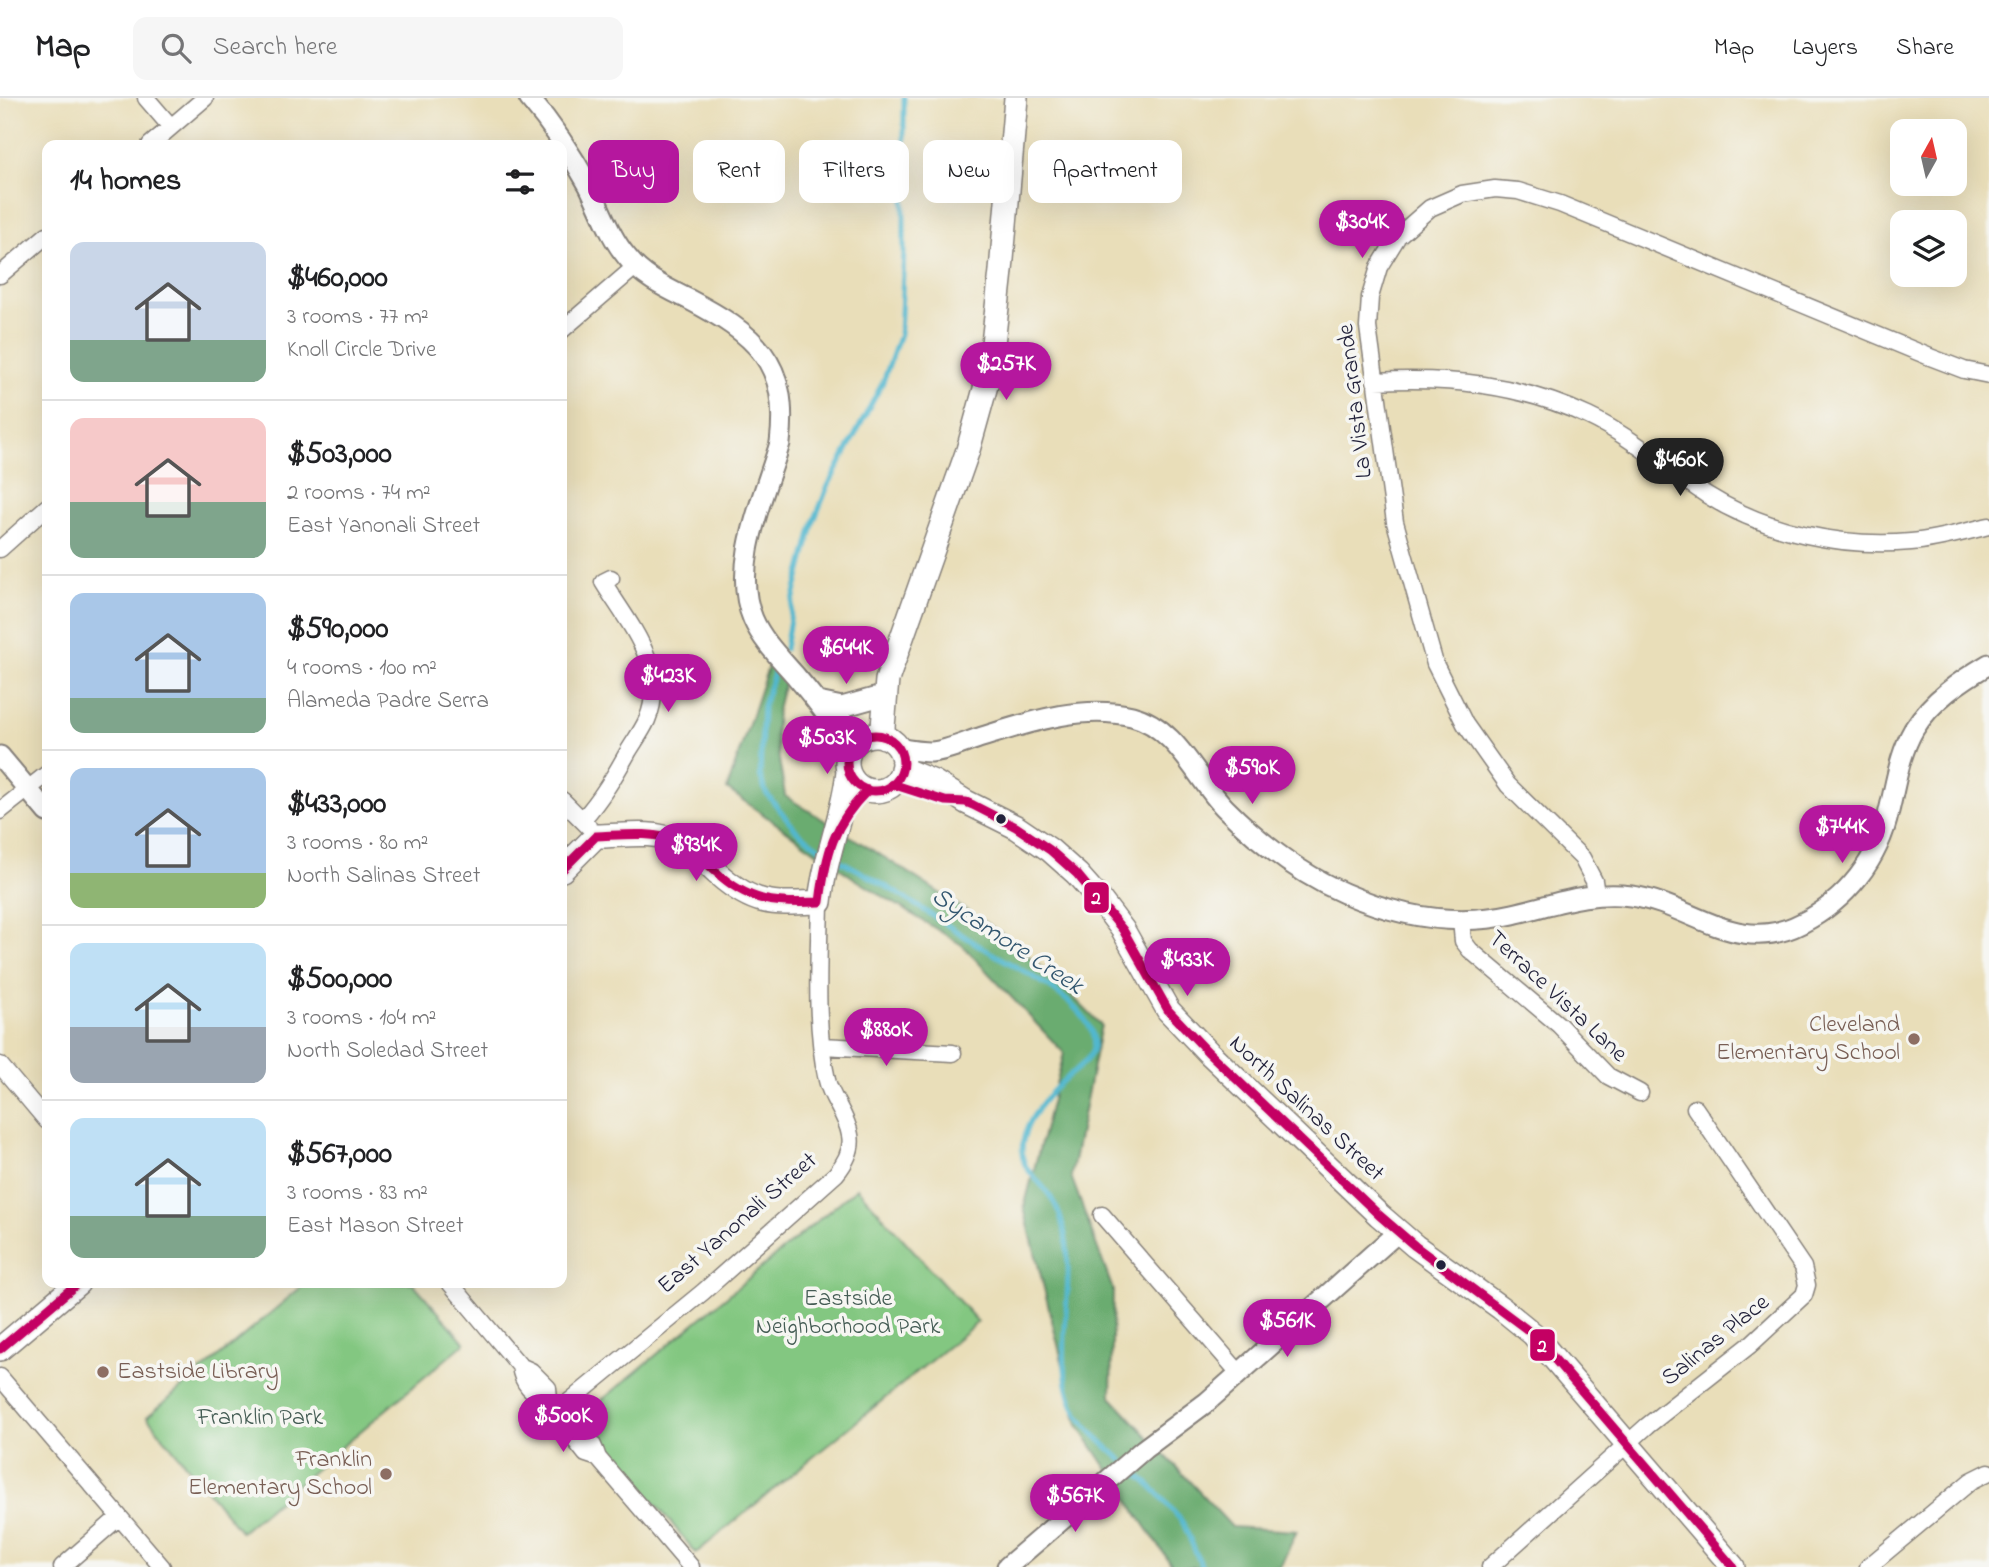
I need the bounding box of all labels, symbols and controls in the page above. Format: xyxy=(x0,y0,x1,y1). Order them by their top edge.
search box xyxy=(133,17,623,80)
text: Map xyxy=(35,24,91,72)
icon: search xyxy=(157,29,195,67)
text: Search here xyxy=(213,29,337,67)
text: Map xyxy=(1714,31,1754,66)
text: Layers xyxy=(1792,31,1858,66)
text: Share xyxy=(1896,31,1954,66)
north arrow xyxy=(1890,119,1967,196)
map controls xyxy=(1890,119,1967,287)
chip: Buy xyxy=(588,140,679,203)
chip: Rent xyxy=(693,140,785,203)
chip: Filters xyxy=(799,140,909,203)
chip: New xyxy=(923,140,1014,203)
chip: Apartment xyxy=(1028,140,1182,203)
text: 14 homes xyxy=(70,160,181,204)
icon: filters xyxy=(501,163,539,201)
pin: $304K xyxy=(1313,200,1411,260)
text: $304K xyxy=(1335,206,1389,239)
button: layers xyxy=(1890,210,1967,287)
text: $460,000 xyxy=(287,257,388,301)
icon: home xyxy=(126,270,210,354)
text: 3 rooms · 77 m² xyxy=(287,301,429,334)
street label: La Vista Grande xyxy=(1329,322,1383,480)
text: Knoll Circle Drive xyxy=(287,334,436,367)
pin: $257K xyxy=(957,342,1055,402)
text: $257K xyxy=(976,348,1036,381)
text: $503,000 xyxy=(287,433,392,477)
pin: $460K xyxy=(1631,438,1729,498)
text: $460K xyxy=(1653,444,1707,477)
icon: home xyxy=(126,446,210,530)
text: 2 rooms · 74 m² xyxy=(287,477,431,510)
text: East Yanonali Street xyxy=(287,510,480,543)
text: $590,000 xyxy=(287,608,388,652)
icon: home xyxy=(126,621,210,705)
pin: $644K xyxy=(797,626,895,686)
text: $644K xyxy=(819,632,873,665)
text: 4 rooms · 100 m² xyxy=(287,652,437,685)
pin: $423K xyxy=(619,654,717,714)
text: $423K xyxy=(640,660,696,693)
text: Alameda Padre Serra xyxy=(287,685,489,718)
pin: $503K xyxy=(778,716,876,776)
text: $503K xyxy=(798,722,856,755)
pin: $590K xyxy=(1203,746,1301,806)
text: $590K xyxy=(1224,752,1280,785)
text: $433,000 xyxy=(287,783,386,827)
icon: home xyxy=(126,796,210,880)
pin: $744K xyxy=(1793,806,1891,865)
text: $744K xyxy=(1815,811,1869,844)
unlabelled marker xyxy=(994,812,1008,826)
pin: $934K xyxy=(647,824,745,883)
text: 3 rooms · 80 m² xyxy=(287,827,428,860)
text: $934K xyxy=(671,829,721,862)
text: North Salinas Street xyxy=(287,860,480,893)
water label: Sycamore Creek xyxy=(924,879,1092,1006)
line badge: 2 xyxy=(1083,881,1110,914)
text: 2 xyxy=(1090,886,1101,913)
street label: Terrace Vista Lane xyxy=(1479,923,1635,1071)
pin: $433K xyxy=(1138,939,1236,998)
text: $433K xyxy=(1160,944,1214,977)
text: $500,000 xyxy=(287,958,392,1002)
icon: home xyxy=(126,971,210,1055)
text: 3 rooms · 104 m² xyxy=(287,1002,436,1035)
place label: Cleveland Elementary School xyxy=(1716,1008,1901,1072)
pin: $880K xyxy=(837,1009,935,1068)
text: $880K xyxy=(860,1014,912,1047)
street label: North Salinas Street xyxy=(1220,1027,1392,1191)
marker: Cleveland Elementary School xyxy=(1906,1031,1922,1047)
text: North Soledad Street xyxy=(287,1035,488,1068)
text: $567,000 xyxy=(287,1133,392,1177)
street label: East Yanonali Street xyxy=(650,1145,826,1303)
icon: home xyxy=(126,1146,210,1230)
text: 3 rooms · 83 m² xyxy=(287,1177,428,1210)
text: East Mason Street xyxy=(287,1210,464,1243)
unlabelled marker xyxy=(1434,1258,1448,1272)
park label: Eastside Neighborhood Park xyxy=(756,1282,941,1345)
street label: Salinas Place xyxy=(1654,1286,1778,1396)
pin: $561K xyxy=(1238,1300,1336,1359)
text: $561K xyxy=(1259,1305,1315,1338)
line badge: 2 xyxy=(1529,1328,1556,1362)
text: 2 xyxy=(1536,1334,1547,1361)
place label: Eastside Library xyxy=(117,1355,279,1391)
marker: Eastside Library xyxy=(95,1364,111,1380)
pin: $500K xyxy=(514,1394,612,1454)
text: $500K xyxy=(534,1400,592,1433)
park label: Franklin Park xyxy=(196,1401,323,1436)
place label: Franklin Elementary School xyxy=(188,1443,372,1507)
marker: Franklin Elementary School xyxy=(378,1466,394,1482)
pin: $567K xyxy=(1026,1474,1124,1534)
text: $567K xyxy=(1046,1480,1104,1513)

